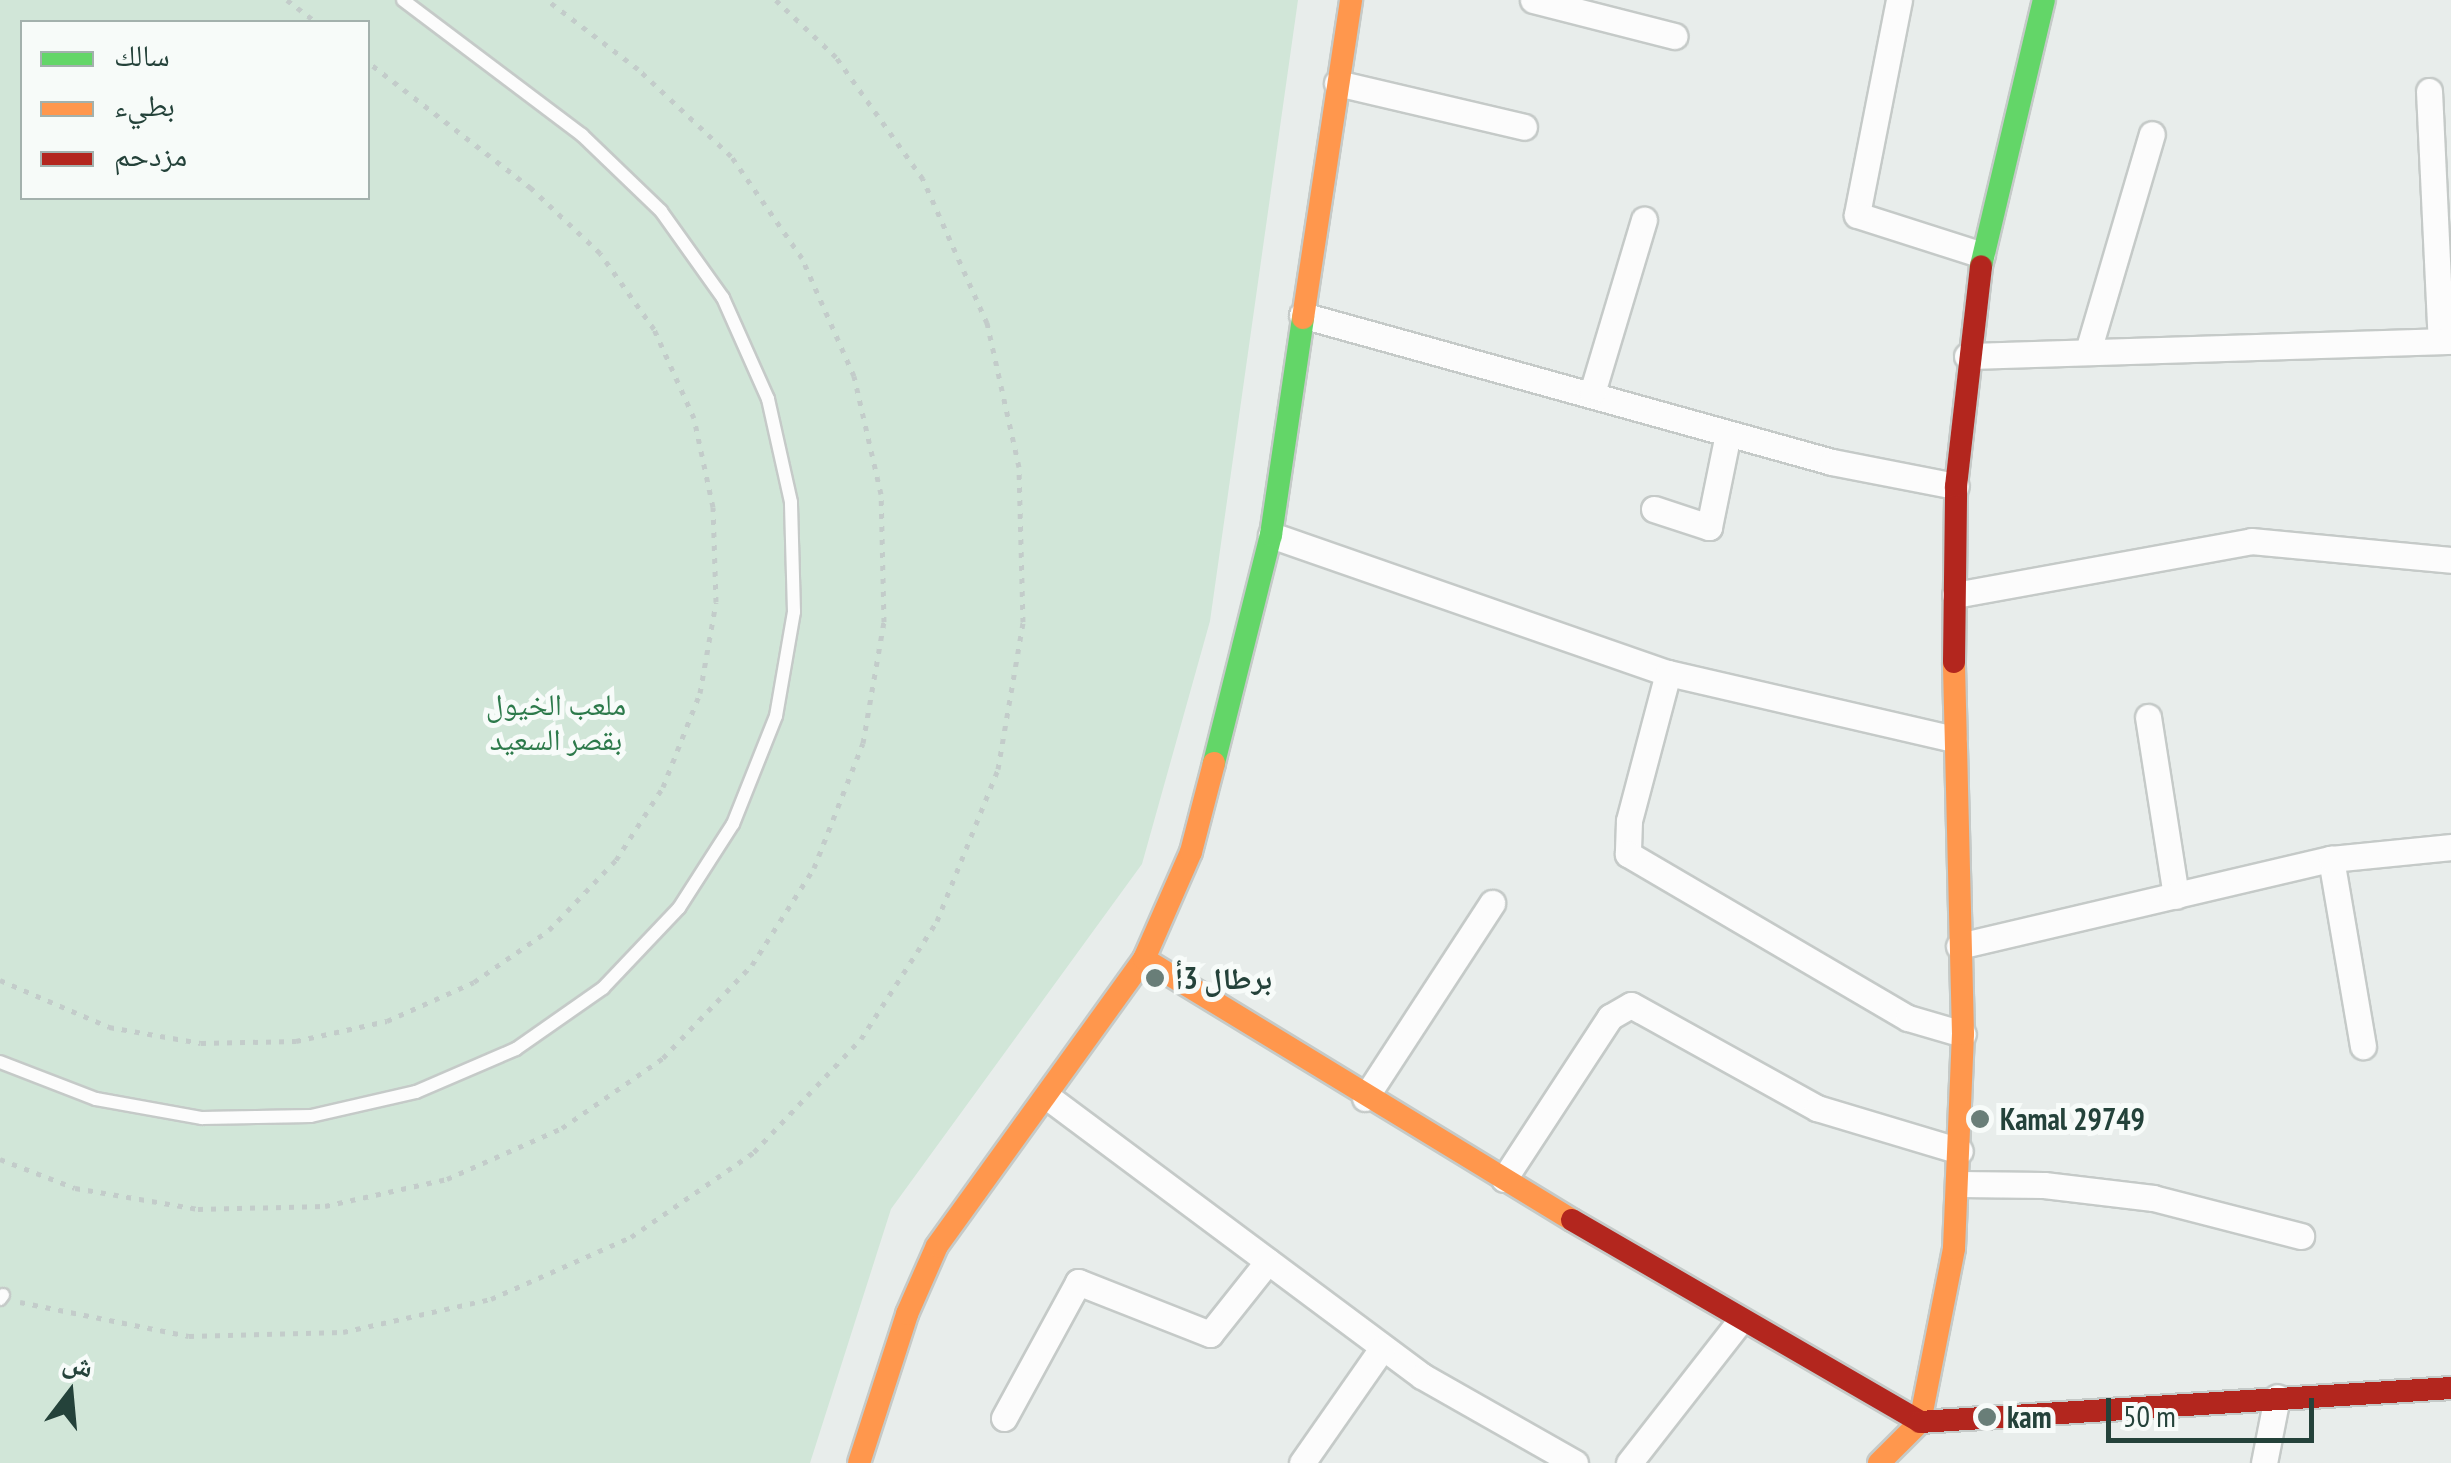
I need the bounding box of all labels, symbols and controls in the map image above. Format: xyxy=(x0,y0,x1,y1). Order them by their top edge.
legend xyxy=(20,20,370,200)
text: سالك xyxy=(114,35,170,74)
text: بطيء xyxy=(114,85,175,124)
text: مزدحم xyxy=(114,135,187,174)
park label: ملعب الخيول بقصر السعيد xyxy=(486,686,626,756)
place label: برطال 3أ xyxy=(1175,960,1272,996)
marker: برطال 3أ xyxy=(1144,967,1166,989)
place label: Kamal 29749 xyxy=(2000,1101,2145,1137)
marker: Kamal 29749 xyxy=(1969,1108,1991,1130)
text: ش xyxy=(59,1342,98,1386)
north arrow xyxy=(20,1343,120,1443)
scale bar xyxy=(2111,1378,2318,1440)
text: 50 m xyxy=(2123,1396,2176,1435)
place label: kam xyxy=(2007,1399,2052,1435)
marker: kam xyxy=(1976,1406,1998,1428)

